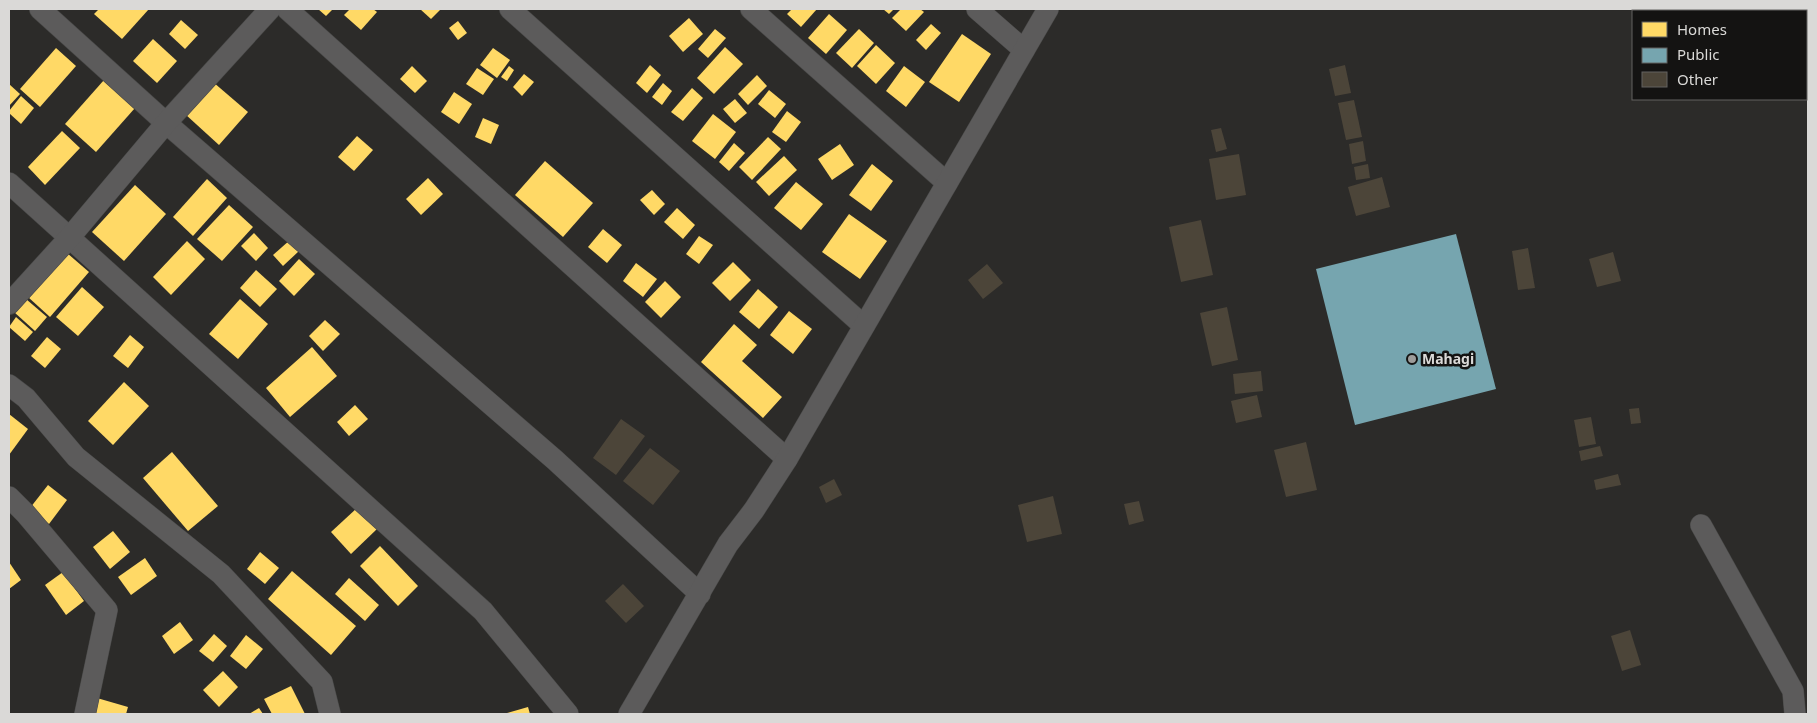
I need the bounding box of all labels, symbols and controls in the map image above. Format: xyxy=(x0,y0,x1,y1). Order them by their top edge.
legend xyxy=(1632,10,1807,100)
text: Homes xyxy=(1677,19,1727,39)
text: Public xyxy=(1677,44,1720,64)
text: Other xyxy=(1677,69,1718,89)
place label: Mahagi xyxy=(1422,349,1474,368)
marker: Mahagi xyxy=(1406,353,1418,365)

